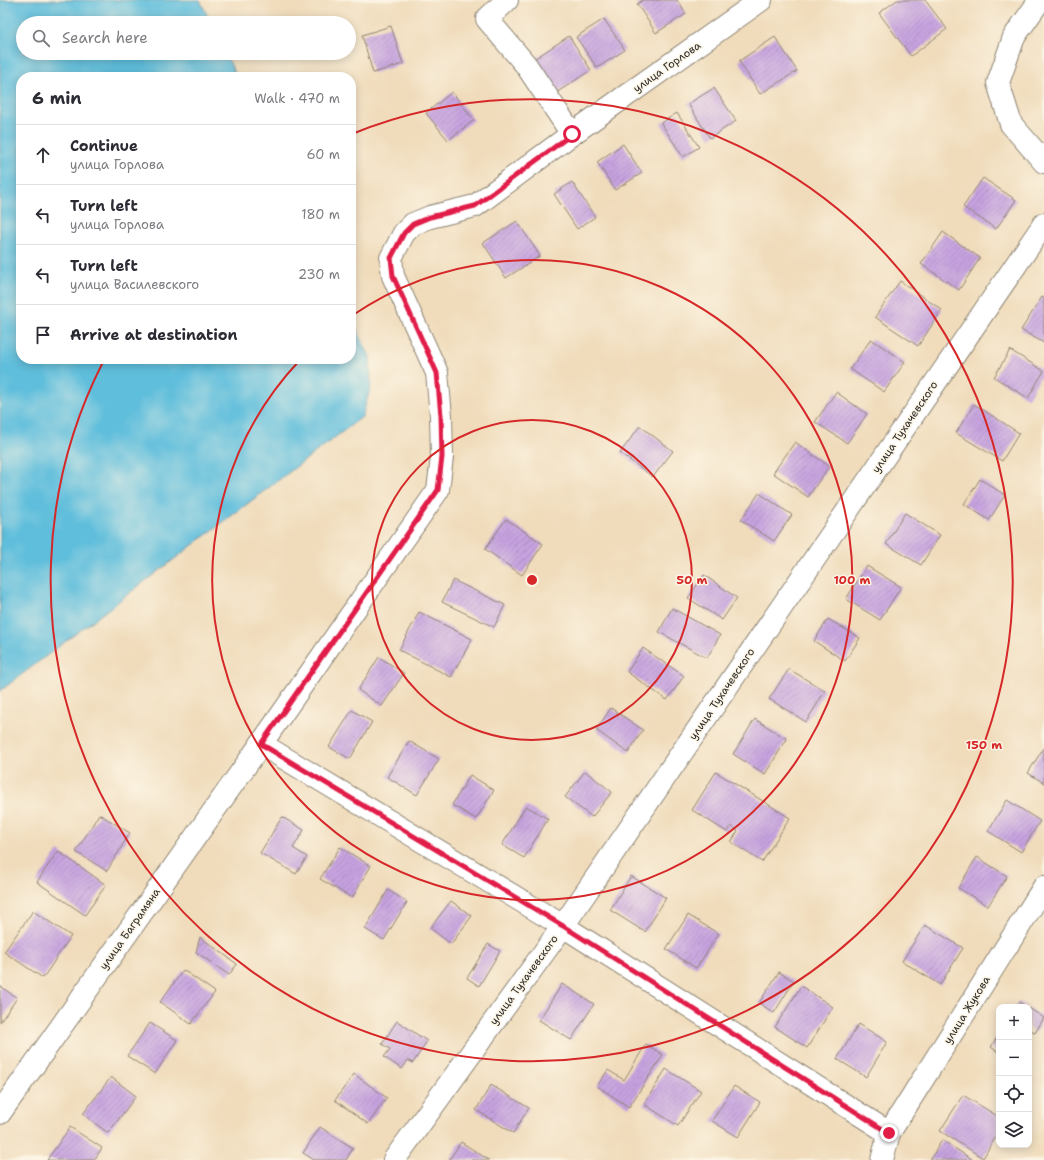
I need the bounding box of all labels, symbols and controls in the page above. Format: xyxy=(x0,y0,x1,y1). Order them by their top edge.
search box xyxy=(16,16,356,60)
icon: search xyxy=(30,27,52,49)
text: Search here xyxy=(62,28,148,48)
street label: улица Горлова xyxy=(630,38,704,96)
text: 6 min xyxy=(32,87,82,109)
text: Walk · 470 m xyxy=(254,90,340,107)
route start xyxy=(563,125,581,143)
text: Continue xyxy=(70,136,138,156)
icon: ahead xyxy=(32,144,54,166)
text: 60 m xyxy=(307,146,340,163)
text: улица Горлова xyxy=(70,156,164,173)
text: Turn left xyxy=(70,196,138,216)
icon: left xyxy=(32,204,54,226)
text: 180 m xyxy=(301,206,340,223)
text: улица Горлова xyxy=(70,216,164,233)
text: Turn left xyxy=(70,256,138,276)
icon: left xyxy=(32,264,54,286)
text: 230 m xyxy=(298,266,340,283)
text: улица Василевского xyxy=(70,276,199,293)
icon: arrive xyxy=(32,324,54,346)
text: Arrive at destination xyxy=(70,325,238,345)
street label: улица Тухачевского xyxy=(869,378,942,476)
text: 50 m xyxy=(677,572,708,588)
text: 100 m xyxy=(834,572,871,588)
centre of rings xyxy=(525,573,539,587)
street label: улица Тухачевского xyxy=(686,645,759,743)
text: 150 m xyxy=(966,737,1002,753)
street label: улица Баграмяна xyxy=(96,885,164,973)
street label: улица Тухачевского xyxy=(486,932,562,1028)
street label: улица Жукова xyxy=(940,973,994,1047)
map controls xyxy=(996,1004,1032,1148)
button: + xyxy=(996,1004,1032,1040)
button: − xyxy=(996,1040,1032,1076)
button: locate xyxy=(996,1076,1032,1112)
button: layers xyxy=(996,1112,1032,1148)
route end xyxy=(880,1124,898,1142)

